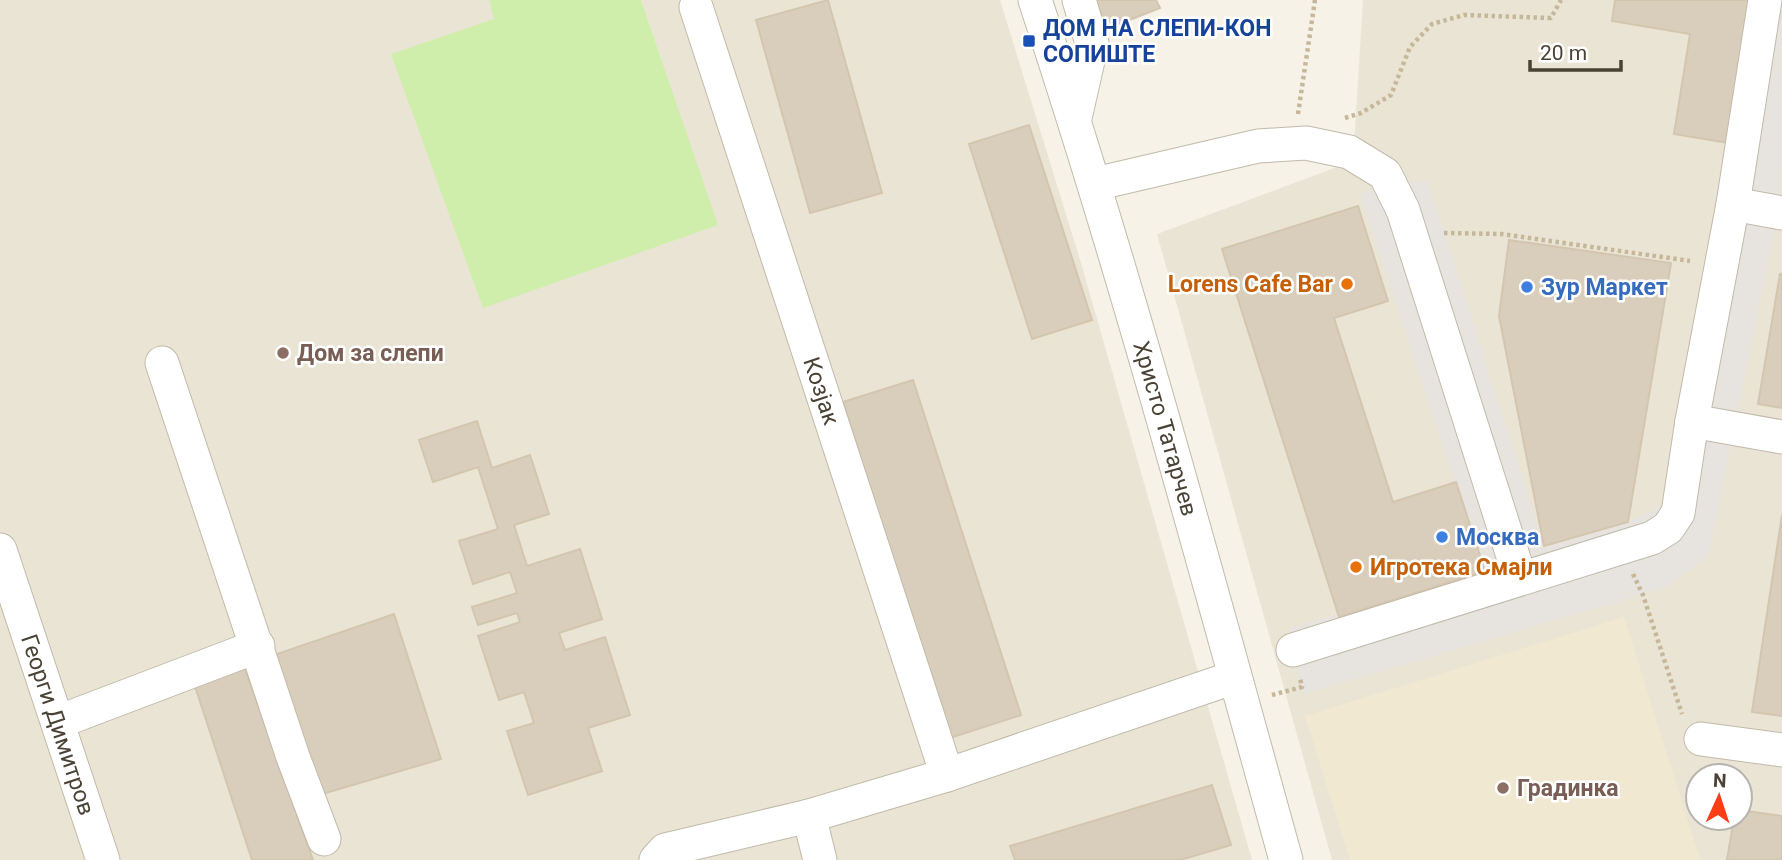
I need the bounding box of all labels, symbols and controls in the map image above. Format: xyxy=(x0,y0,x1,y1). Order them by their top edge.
place label: ДОМ НА СЛЕПИ-КОН СОПИШТЕ xyxy=(1043,15,1271,68)
scale bar xyxy=(1530,28,1621,72)
marker: ДОМ НА СЛЕПИ-КОН СОПИШТЕ xyxy=(1021,33,1037,49)
text: 20 m xyxy=(1540,41,1587,65)
place label: Lorens Cafe Bar xyxy=(1168,271,1334,298)
place label: Зур Маркет xyxy=(1541,274,1668,301)
marker: Lorens Cafe Bar xyxy=(1339,276,1355,292)
marker: Зур Маркет xyxy=(1519,279,1535,295)
street label: Христо Татарчев xyxy=(1128,338,1203,519)
place label: Дом за слепи xyxy=(297,340,444,367)
marker: Дом за слепи xyxy=(275,345,291,361)
street label: Козјак xyxy=(798,354,845,429)
place label: Москва xyxy=(1456,524,1539,551)
marker: Москва xyxy=(1434,529,1450,545)
place label: Игротека Смајли xyxy=(1370,554,1553,581)
marker: Игротека Смајли xyxy=(1348,559,1364,575)
street label: Георги Димитров xyxy=(15,631,101,818)
north arrow xyxy=(1684,762,1754,832)
text: N xyxy=(1713,769,1727,792)
place label: Градинка xyxy=(1517,775,1619,802)
marker: Градинка xyxy=(1495,780,1511,796)

